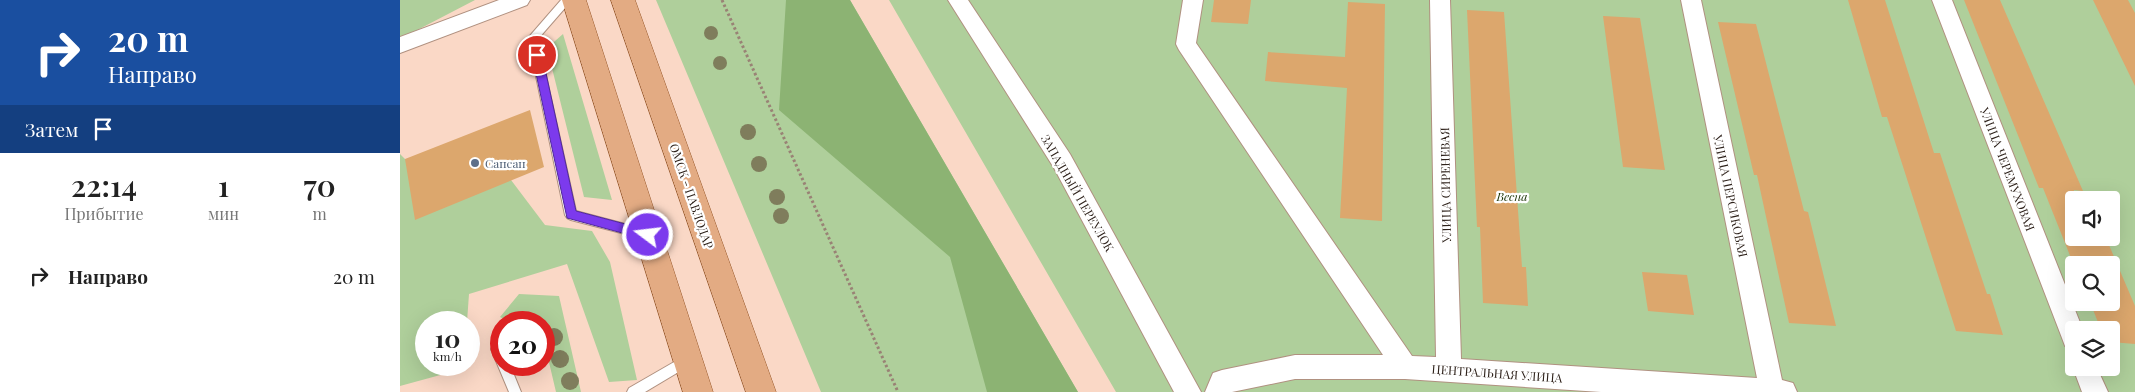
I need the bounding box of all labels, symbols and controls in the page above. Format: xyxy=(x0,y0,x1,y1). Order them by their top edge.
text: 20 m xyxy=(108,14,189,61)
icon: right xyxy=(25,20,90,85)
pin xyxy=(516,34,558,76)
icon: arrive xyxy=(523,41,551,69)
text: Направо xyxy=(108,59,197,89)
street label: УЛИЦА ЧЕРЕМУХОВАЯ xyxy=(1977,104,2039,233)
icon: arrive xyxy=(89,115,117,143)
text: Затем xyxy=(25,116,79,142)
street label: УЛИЦА СИРЕНЕВАЯ xyxy=(1436,127,1454,244)
street label: ЗАПАДНЫЙ ПЕРЕУЛОК xyxy=(1038,131,1118,255)
street label: УЛИЦА ПЕРСИКОВАЯ xyxy=(1710,132,1752,259)
street label: ОМСК - ПАВЛОДАР xyxy=(666,141,718,251)
place label: Сапсан xyxy=(485,155,526,171)
marker: Сапсан xyxy=(469,157,481,169)
text: 22:14 xyxy=(71,165,137,205)
text: 1 xyxy=(218,165,229,205)
text: 70 xyxy=(304,165,336,205)
park label: Весна xyxy=(1495,188,1528,204)
map controls xyxy=(2065,191,2120,376)
button: sound xyxy=(2065,191,2120,246)
text: Прибытие xyxy=(64,203,144,224)
text: мин xyxy=(208,203,239,224)
text: m xyxy=(312,203,327,224)
position arrow xyxy=(621,208,673,260)
button: search xyxy=(2065,256,2120,311)
icon: right xyxy=(25,262,53,290)
text: Направо xyxy=(68,263,148,289)
text: 20 m xyxy=(333,263,375,289)
speed limit sign: 20 xyxy=(490,311,555,376)
text: 10 xyxy=(435,321,460,354)
button: layers xyxy=(2065,321,2120,376)
text: km/h xyxy=(433,348,462,364)
street label: ЦЕНТРАЛЬНАЯ УЛИЦА xyxy=(1431,360,1563,386)

